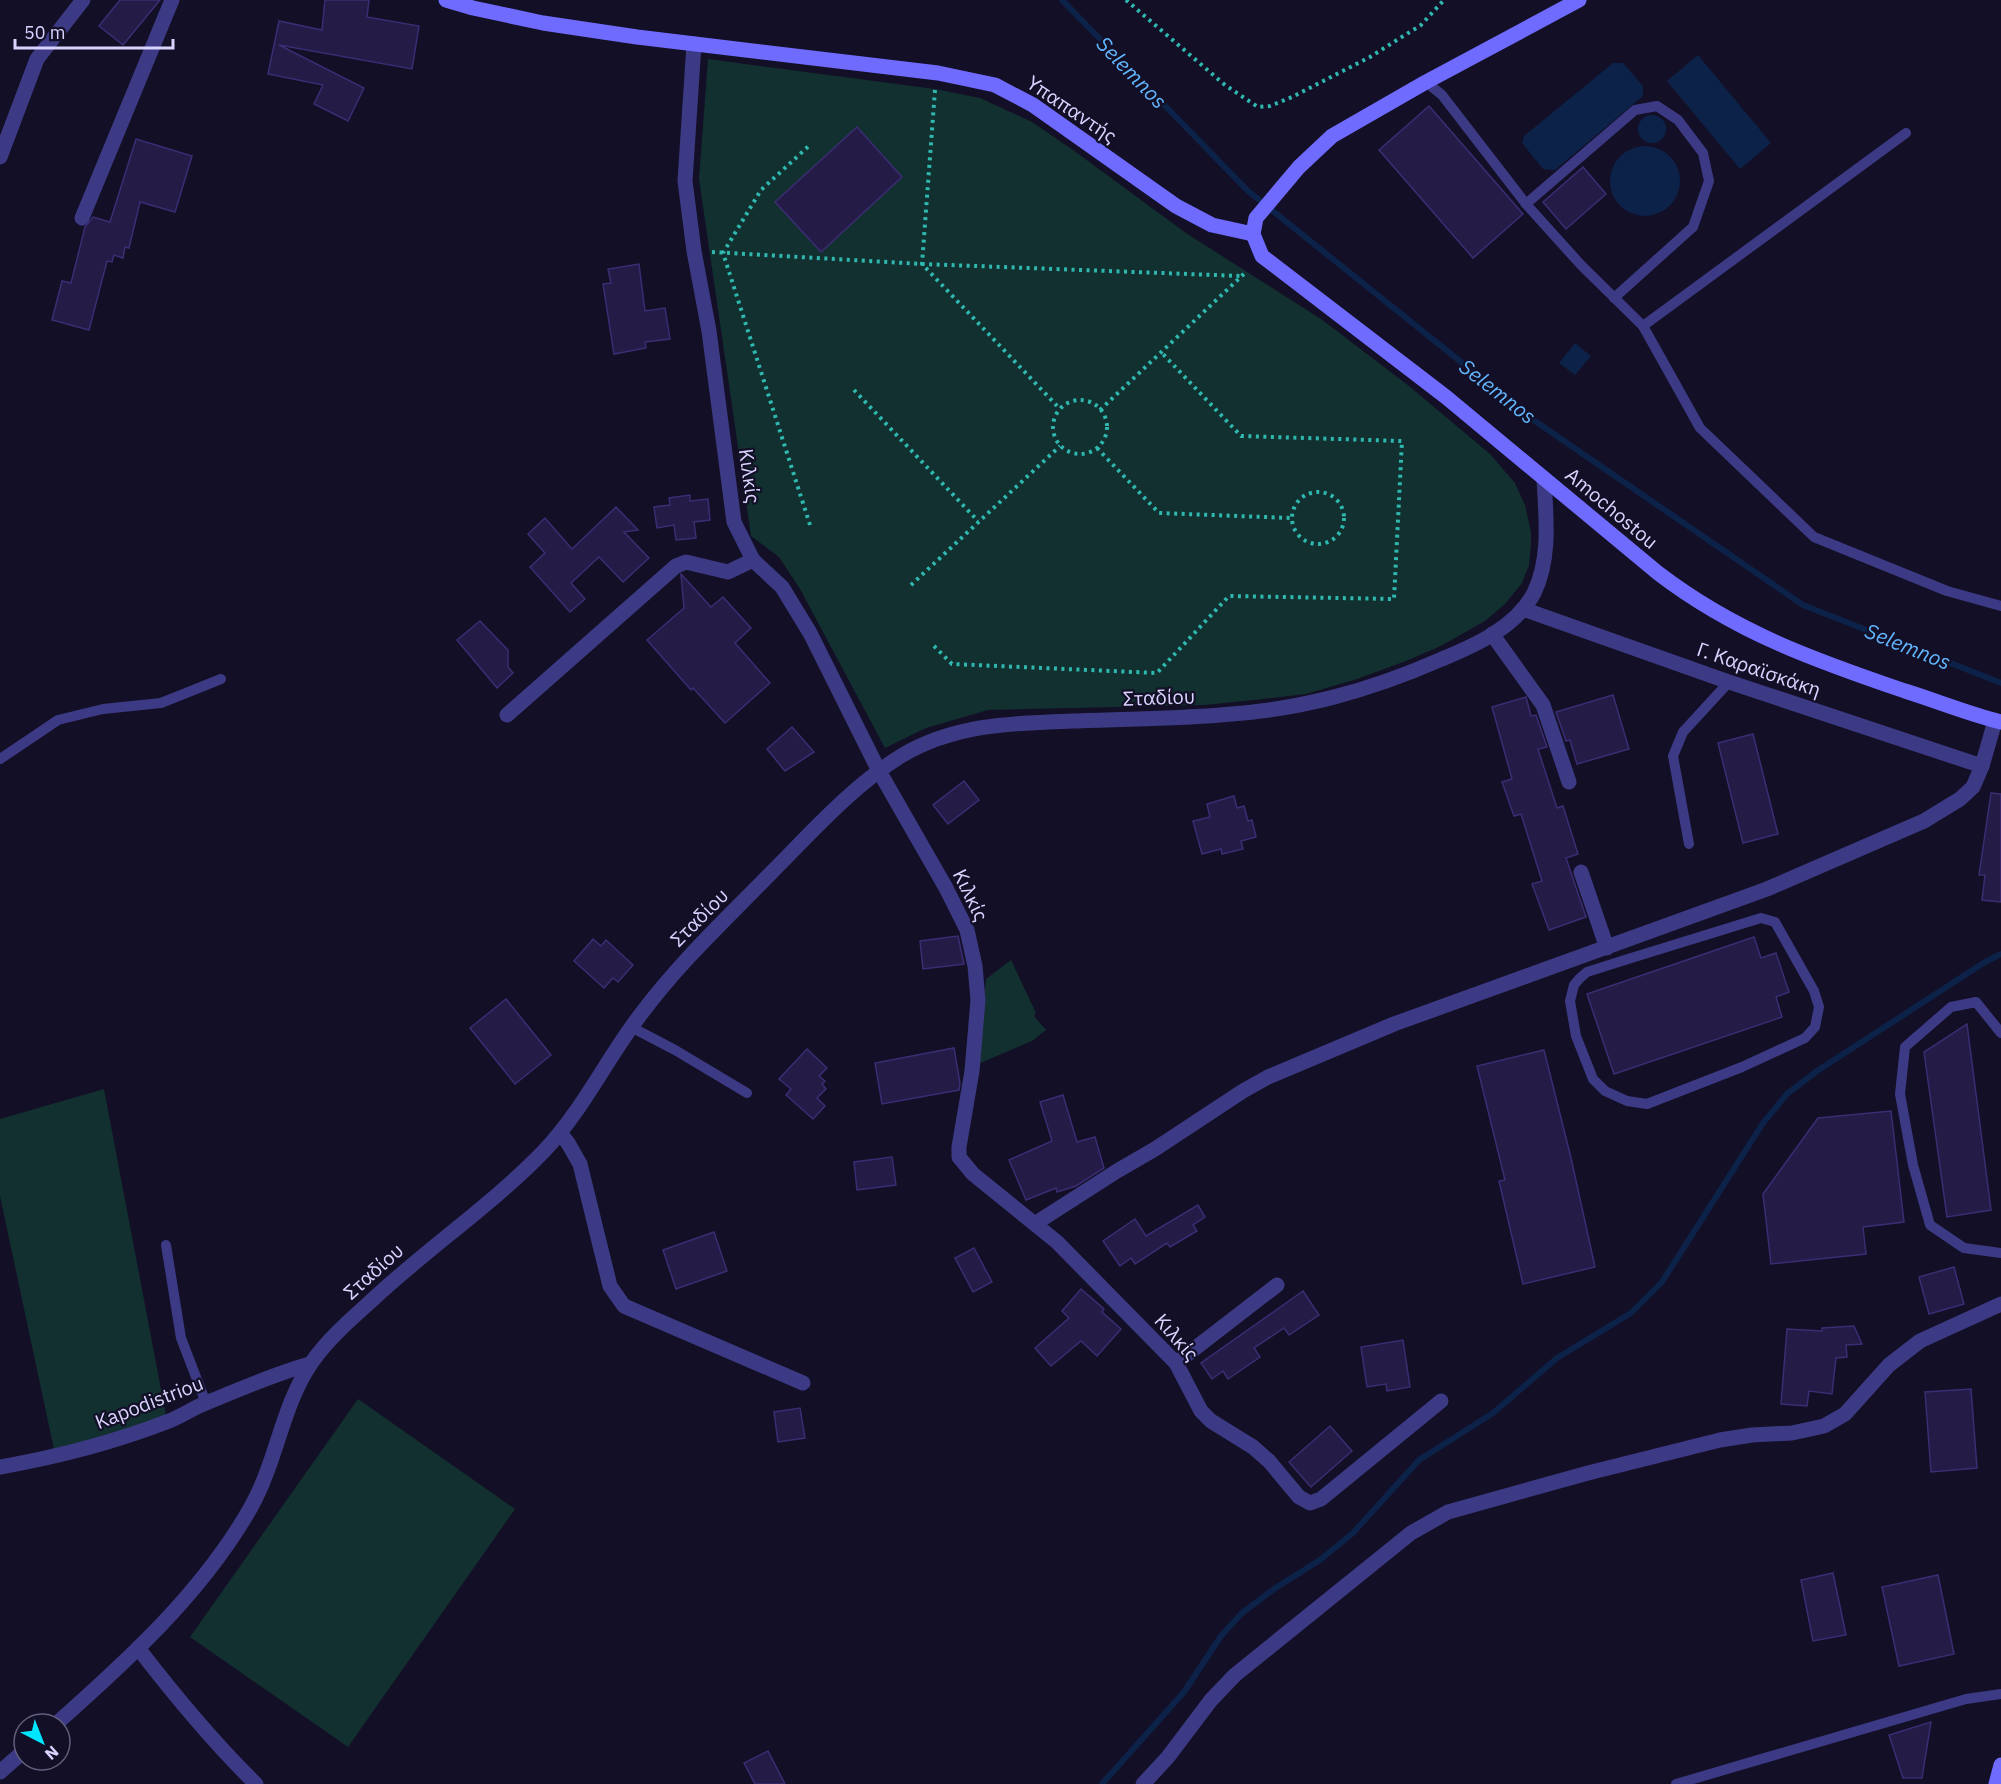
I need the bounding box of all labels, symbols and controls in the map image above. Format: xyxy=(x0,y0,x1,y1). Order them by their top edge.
scale bar xyxy=(15,12,172,50)
text: 50 m xyxy=(24,21,66,44)
water label: Selemnos xyxy=(1091,30,1173,114)
street label: Υπαπαντής xyxy=(1022,69,1122,149)
water label: Selemnos xyxy=(1454,352,1542,430)
street label: Κιλκίς xyxy=(733,447,767,505)
street label: Amochostou xyxy=(1560,461,1664,555)
water label: Selemnos xyxy=(1861,616,1955,676)
street label: Γ. Καραϊσκάκη xyxy=(1693,635,1825,703)
street label: Σταδίου xyxy=(1122,682,1196,712)
street label: Κιλκίς xyxy=(947,864,995,926)
street label: Σταδίου xyxy=(664,882,734,952)
street label: Σταδίου xyxy=(337,1237,409,1305)
street label: Κιλκίς xyxy=(1149,1307,1205,1367)
street label: Kapodistriou xyxy=(91,1369,207,1435)
north arrow xyxy=(12,1712,72,1772)
text: N xyxy=(41,1742,63,1764)

